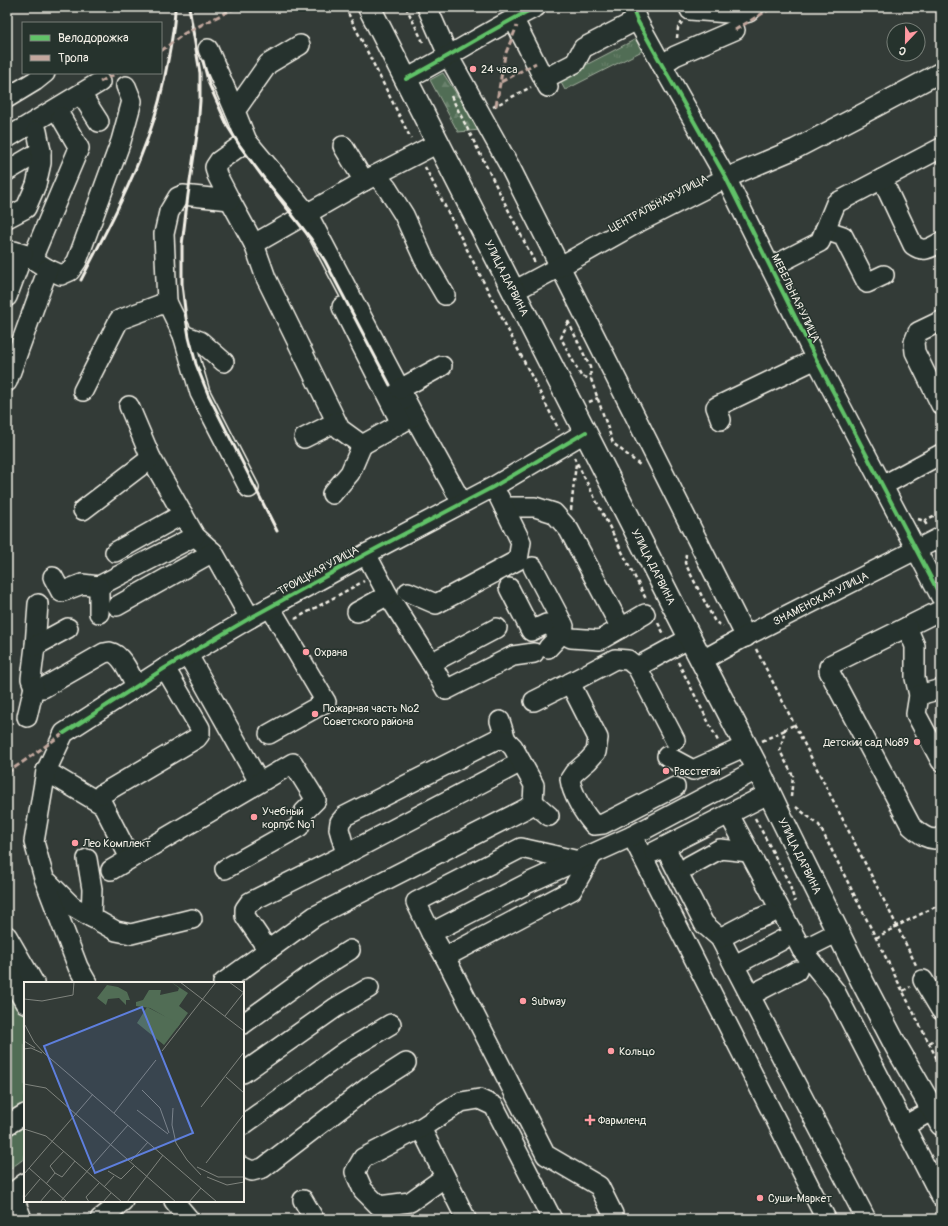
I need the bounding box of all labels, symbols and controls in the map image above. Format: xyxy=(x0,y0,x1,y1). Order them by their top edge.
legend xyxy=(22,22,162,74)
north arrow xyxy=(886,22,926,62)
text: Велодорожка xyxy=(58,31,129,46)
text: С xyxy=(897,43,908,58)
text: Тропа xyxy=(58,51,89,66)
place label: 24 часа xyxy=(481,63,517,76)
marker: 24 часа xyxy=(468,64,478,74)
street label: ЦЕНТРАЛЬНАЯ УЛИЦА xyxy=(607,172,710,235)
street label: УЛИЦА ДАРВИНА xyxy=(482,238,531,318)
street label: МЕБЕЛЬНАЯ УЛИЦА xyxy=(768,252,823,345)
street label: УЛИЦА ДАРВИНА xyxy=(629,527,678,607)
street label: ТРОИЦКАЯ УЛИЦА xyxy=(276,543,361,598)
street label: ЗНАМЕНСКАЯ УЛИЦА xyxy=(771,569,871,628)
place label: Охрана xyxy=(314,646,347,659)
marker: Охрана xyxy=(301,647,311,657)
place label: Пожарная часть №2 Советского района xyxy=(323,702,420,728)
marker: Пожарная часть №2 Советского района xyxy=(310,709,320,719)
place label: Детский сад №89 xyxy=(822,736,909,749)
marker: Детский сад №89 xyxy=(912,737,922,747)
place label: Расстегай xyxy=(674,765,721,778)
marker: Расстегай xyxy=(661,766,671,776)
place label: Учебный корпус №1 xyxy=(262,805,315,831)
marker: Учебный корпус №1 xyxy=(249,812,259,822)
street label: УЛИЦА ДАРВИНА xyxy=(775,816,824,896)
place label: Лео Комплект xyxy=(82,837,151,850)
marker: Лео Комплект xyxy=(70,838,80,848)
inset map xyxy=(24,982,244,1202)
place label: Subway xyxy=(531,995,566,1008)
marker: Subway xyxy=(518,996,528,1006)
place label: Кольцо xyxy=(619,1045,655,1058)
marker: Кольцо xyxy=(606,1046,616,1056)
place label: Фармленд xyxy=(598,1114,647,1127)
marker: Фармленд xyxy=(585,1115,595,1125)
place label: Суши-Маркет xyxy=(768,1192,832,1205)
marker: Суши-Маркет xyxy=(755,1193,765,1203)

